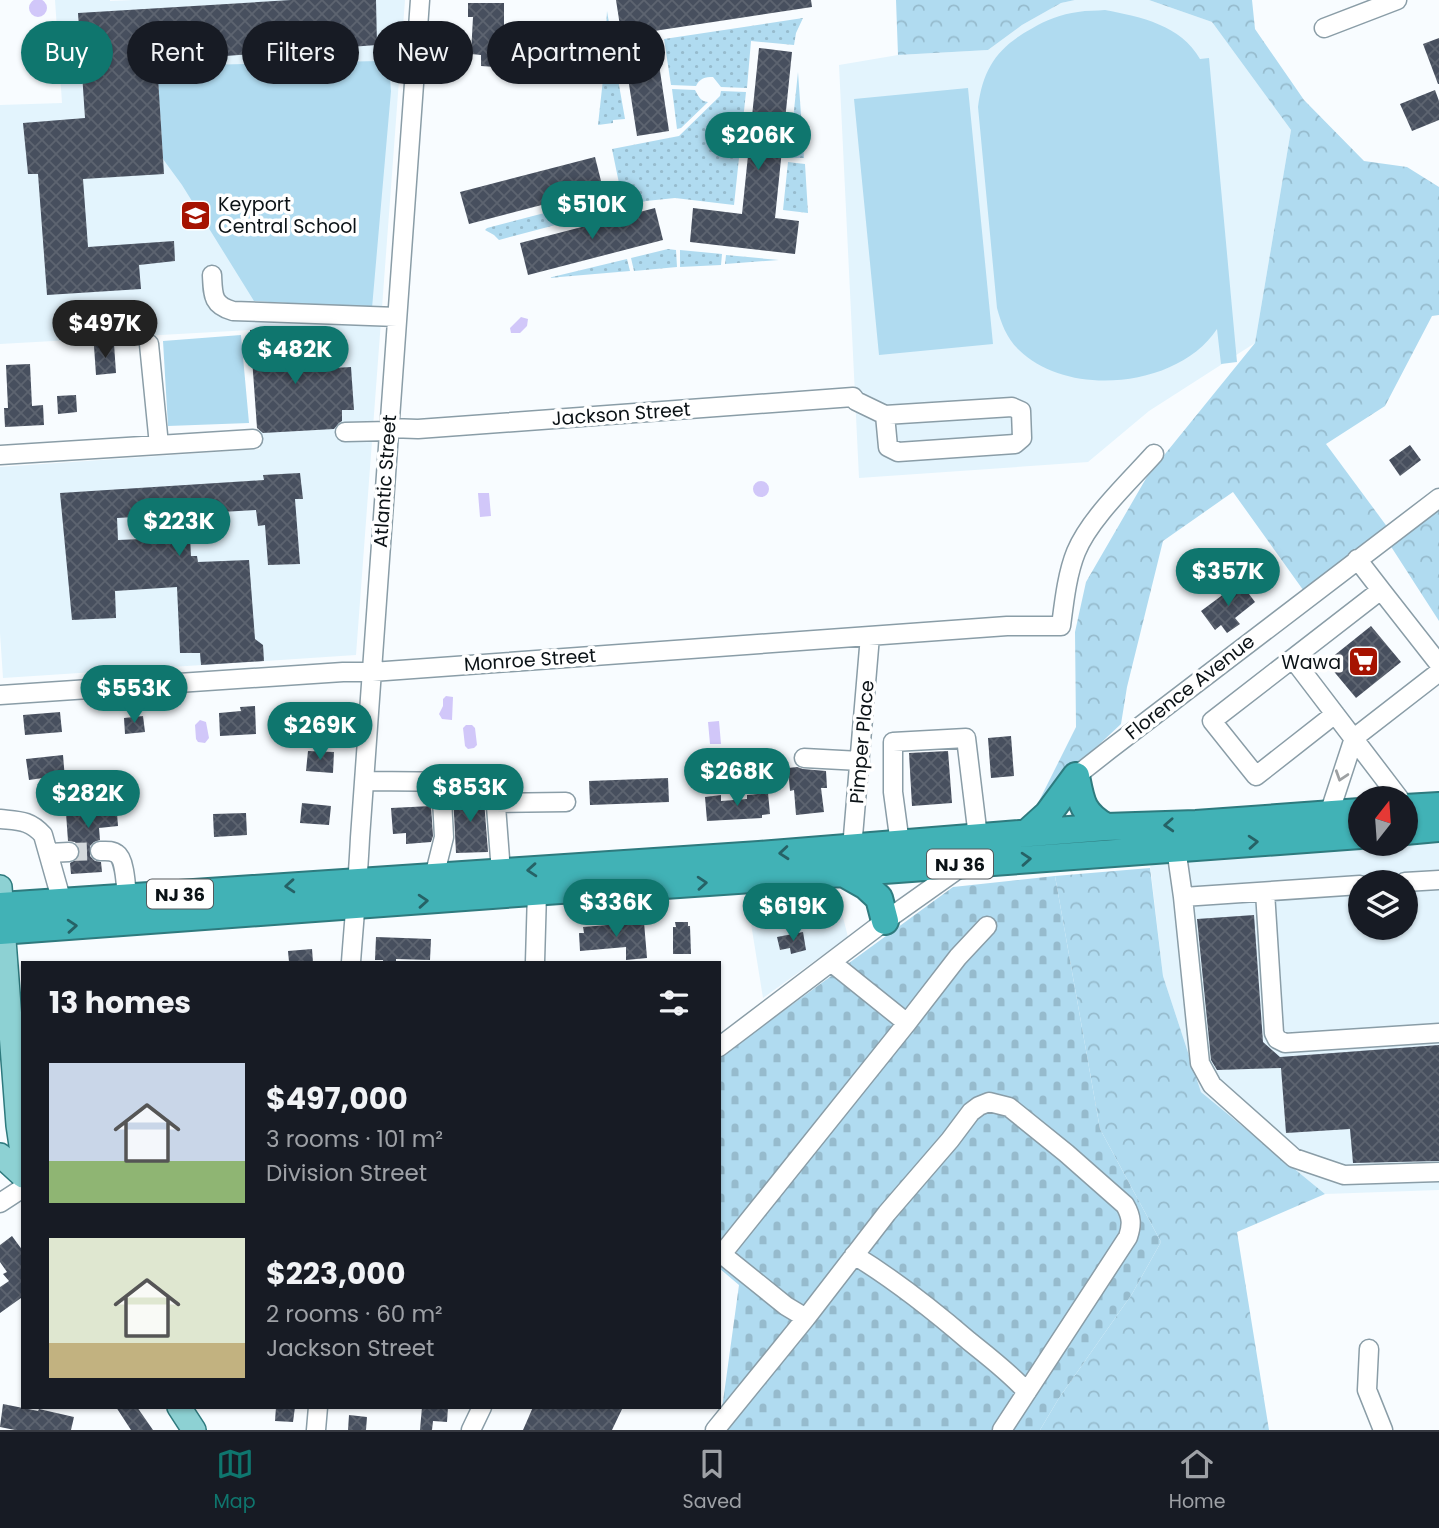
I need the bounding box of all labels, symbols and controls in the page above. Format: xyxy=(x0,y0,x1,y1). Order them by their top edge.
chip: Buy xyxy=(21,21,113,84)
chip: Rent xyxy=(127,21,228,84)
chip: Filters xyxy=(242,21,359,84)
chip: New xyxy=(373,21,473,84)
chip: Apartment xyxy=(487,21,665,84)
pin: $206K xyxy=(709,113,807,172)
text: $206K xyxy=(721,119,795,151)
pin: $510K xyxy=(543,182,641,241)
text: $510K xyxy=(557,188,627,220)
place label: Keyport Central School xyxy=(218,191,357,240)
school or university icon: Keyport Central School xyxy=(178,198,212,232)
pin: $497K xyxy=(56,300,154,360)
text: $497K xyxy=(68,307,142,339)
pin: $482K xyxy=(246,326,344,386)
text: $482K xyxy=(258,333,332,365)
street label: Jackson Street xyxy=(551,396,691,432)
street label: Atlantic Street xyxy=(367,414,403,548)
pin: $223K xyxy=(130,498,228,558)
text: $223K xyxy=(143,505,215,537)
pin: $357K xyxy=(1179,548,1277,608)
text: $357K xyxy=(1192,555,1264,587)
street label: Florence Avenue xyxy=(1120,628,1260,746)
street label: Monroe Street xyxy=(463,642,597,678)
supermarket icon: Wawa xyxy=(1347,645,1381,679)
place label: Wawa xyxy=(1281,649,1341,676)
pin: $553K xyxy=(85,666,183,725)
text: $553K xyxy=(97,672,171,704)
street label: Pimper Place xyxy=(843,679,881,805)
pin: $269K xyxy=(271,702,369,762)
text: $269K xyxy=(283,709,357,741)
pin: $268K xyxy=(688,748,786,808)
text: $268K xyxy=(700,755,774,787)
pin: $853K xyxy=(421,764,519,824)
pin: $282K xyxy=(39,770,137,830)
one-way arrow xyxy=(1335,770,1350,782)
text: $853K xyxy=(433,771,507,803)
text: $282K xyxy=(52,777,124,809)
north arrow xyxy=(1348,786,1418,856)
map controls xyxy=(1348,786,1418,940)
one-way arrow xyxy=(1164,818,1175,833)
one-way arrow xyxy=(1248,835,1259,850)
one-way arrow xyxy=(778,845,789,860)
road number: NJ 36 xyxy=(927,850,993,878)
one-way arrow xyxy=(1021,852,1032,867)
one-way arrow xyxy=(526,862,537,877)
button: layers xyxy=(1348,870,1418,940)
one-way arrow xyxy=(696,875,707,890)
one-way arrow xyxy=(285,878,296,893)
road number: NJ 36 xyxy=(147,880,213,908)
pin: $336K xyxy=(567,880,665,939)
pin: $619K xyxy=(744,884,842,943)
text: $336K xyxy=(579,886,653,918)
text: $619K xyxy=(759,890,827,922)
one-way arrow xyxy=(417,894,428,909)
one-way arrow xyxy=(66,918,77,933)
text: 13 homes xyxy=(49,981,191,1024)
icon: filters xyxy=(655,984,693,1022)
text: $497,000 xyxy=(266,1077,408,1120)
icon: home xyxy=(105,1091,189,1175)
text: 3 rooms · 101 m² xyxy=(266,1123,443,1155)
text: Division Street xyxy=(266,1157,427,1189)
text: $223,000 xyxy=(266,1252,405,1295)
icon: home xyxy=(105,1266,189,1350)
text: 2 rooms · 60 m² xyxy=(266,1298,443,1330)
text: Jackson Street xyxy=(266,1332,434,1364)
tab: Map xyxy=(213,1445,256,1516)
tab: Saved xyxy=(683,1445,742,1516)
tab: Home xyxy=(1169,1445,1225,1516)

